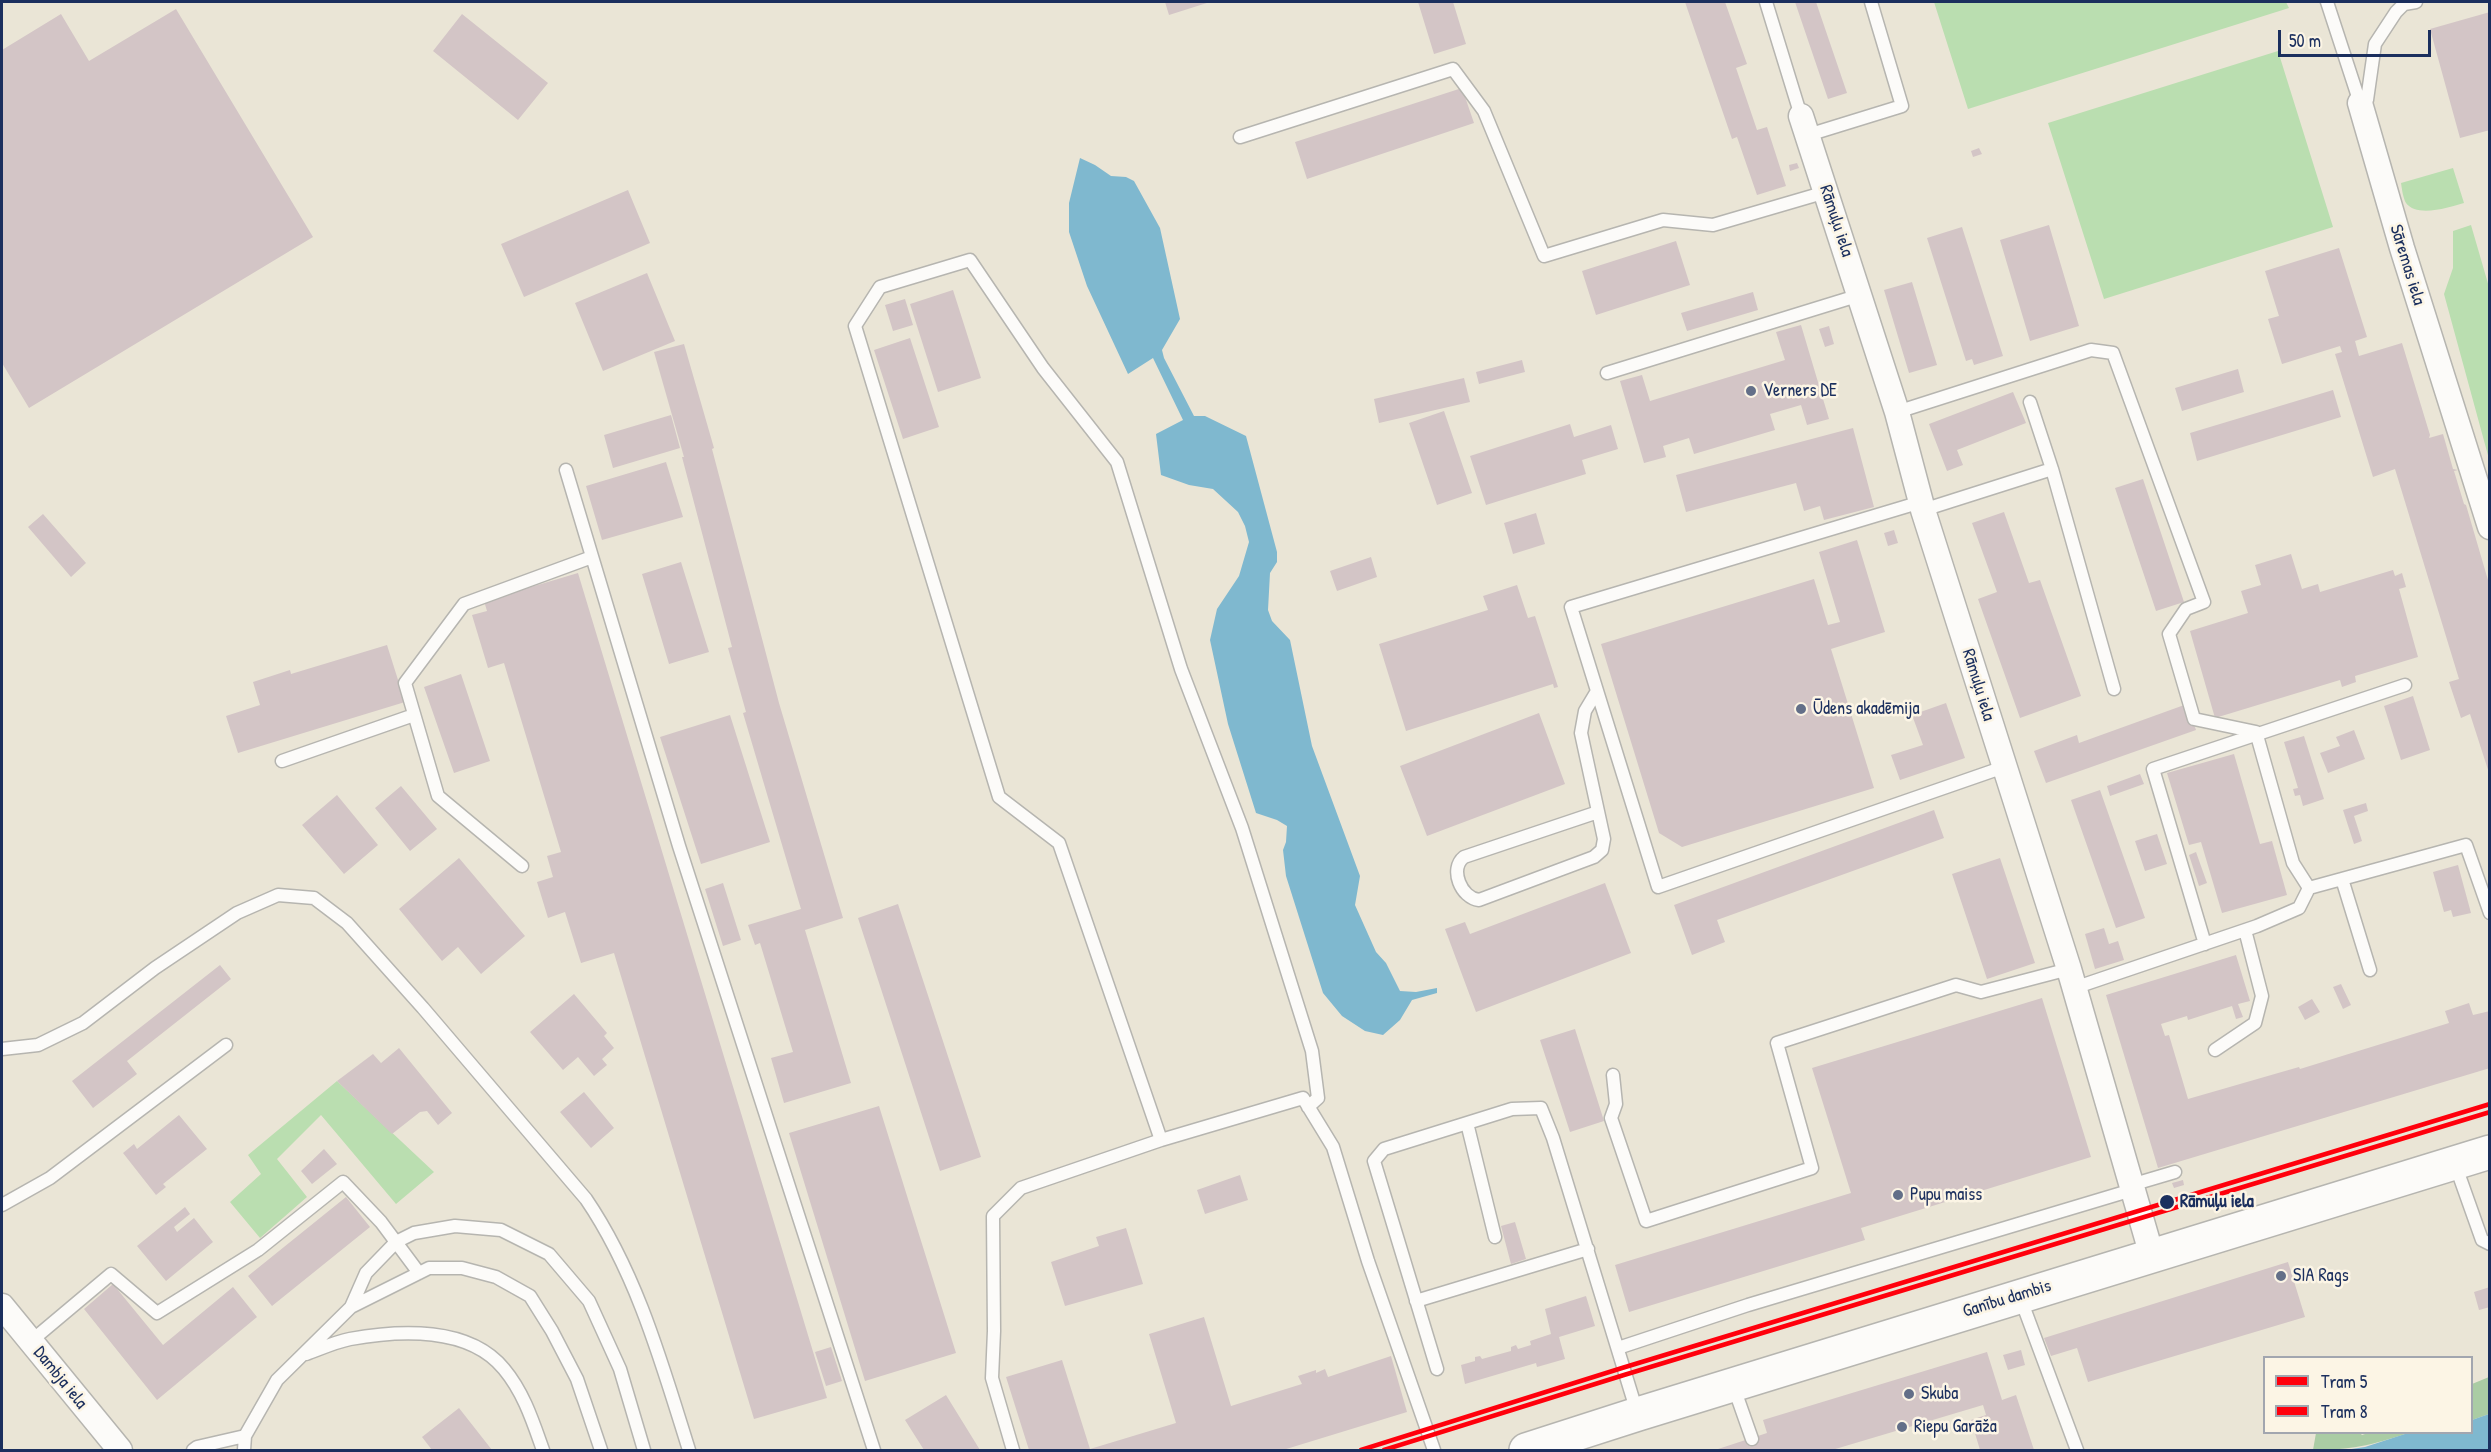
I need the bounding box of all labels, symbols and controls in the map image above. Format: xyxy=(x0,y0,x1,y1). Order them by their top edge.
scale bar xyxy=(2281,18,2434,56)
text: 50 m xyxy=(2289,28,2321,53)
street label: Rāmuļu iela xyxy=(1814,183,1858,259)
street label: Sāremas iela xyxy=(2385,222,2429,308)
place label: Verners DE xyxy=(1763,380,1837,402)
marker: Verners DE xyxy=(1744,384,1758,398)
street label: Rāmuļu iela xyxy=(1957,647,1999,723)
place label: Ūdens akadēmija xyxy=(1813,698,1920,720)
marker: Ūdens akadēmija xyxy=(1794,702,1808,716)
place label: Pupu maiss xyxy=(1910,1184,1982,1206)
marker: Pupu maiss xyxy=(1891,1188,1905,1202)
place label: Rāmuļu iela xyxy=(2180,1191,2254,1213)
marker: Rāmuļu iela xyxy=(2158,1193,2176,1211)
place label: SIA Rags xyxy=(2293,1265,2349,1287)
marker: SIA Rags xyxy=(2274,1269,2288,1283)
street label: Ganību dambis xyxy=(1960,1275,2054,1323)
street label: Dambja iela xyxy=(28,1343,92,1413)
legend xyxy=(2263,1356,2473,1434)
text: Tram 5 xyxy=(2321,1369,2367,1394)
place label: Skuba xyxy=(1921,1383,1958,1405)
marker: Skuba xyxy=(1902,1387,1916,1401)
text: Tram 8 xyxy=(2321,1399,2368,1424)
place label: Riepu Garāža xyxy=(1914,1416,1997,1438)
marker: Riepu Garāža xyxy=(1895,1420,1909,1434)

